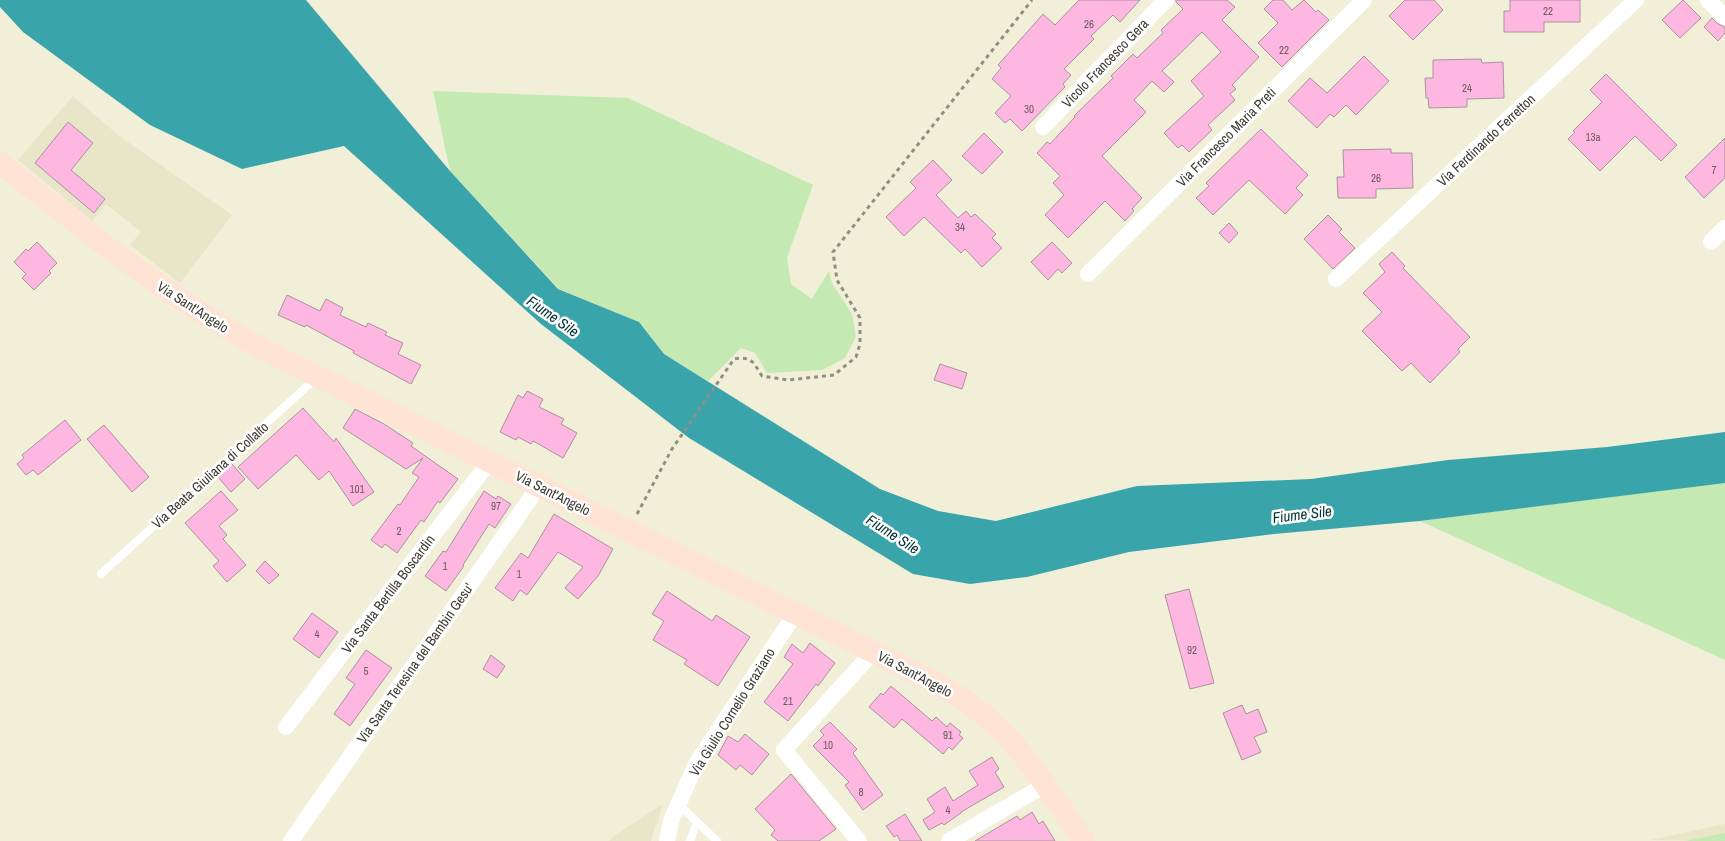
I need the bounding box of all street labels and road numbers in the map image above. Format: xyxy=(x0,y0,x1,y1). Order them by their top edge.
street label: Vicolo Francesco Gera xyxy=(1058,14,1153,111)
street label: Via Francesco Maria Preti xyxy=(1172,83,1280,191)
street label: Via Ferdinando Ferretton xyxy=(1433,90,1539,190)
street label: Via Sant'Angelo xyxy=(154,277,232,337)
street label: Via Beata Giuliana di Collalto xyxy=(148,418,272,532)
street label: Via Sant'Angelo xyxy=(512,466,594,520)
street label: Via Santa Bertilla Boscardin xyxy=(337,531,439,657)
street label: Via Santa Teresina del Bambin Gesu' xyxy=(353,579,477,747)
street label: Via Giulio Cornelio Graziano xyxy=(685,645,779,779)
street label: Via Sant'Angelo xyxy=(875,647,955,701)

